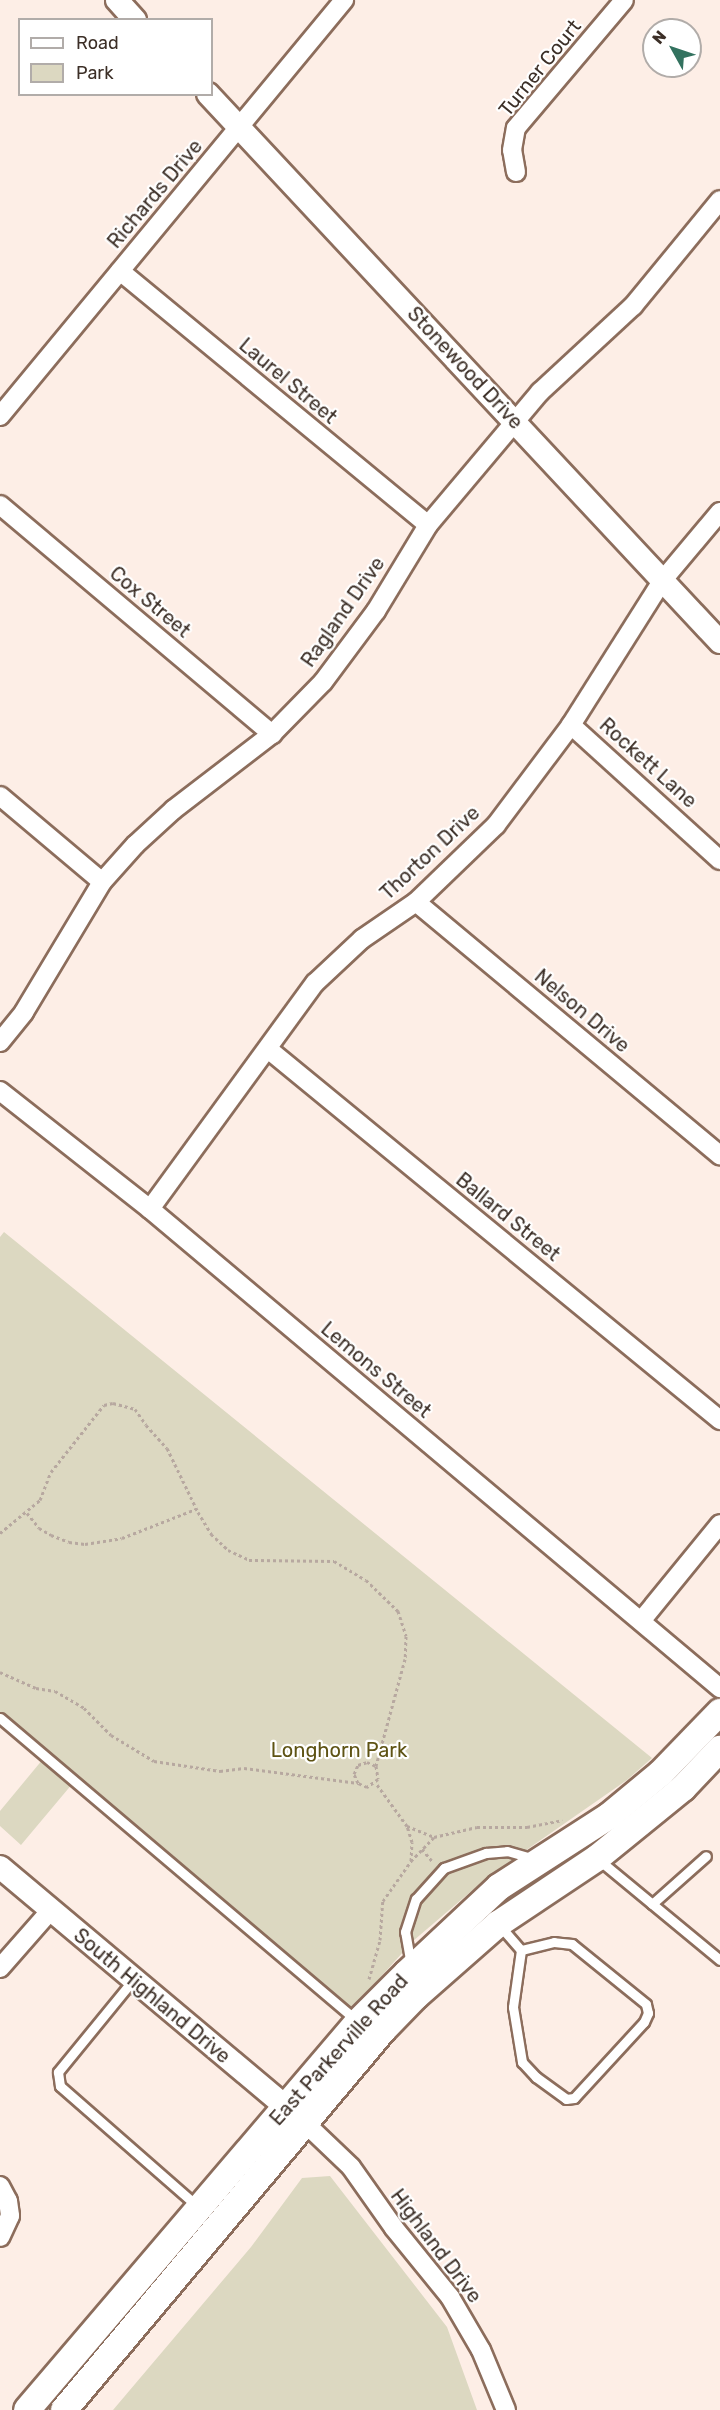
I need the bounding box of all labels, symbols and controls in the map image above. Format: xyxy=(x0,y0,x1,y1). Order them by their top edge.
street label: Turner Court xyxy=(494,15,586,121)
legend xyxy=(18,18,213,96)
north arrow xyxy=(642,18,702,78)
text: N xyxy=(648,27,670,48)
text: Road xyxy=(76,32,119,54)
text: Park xyxy=(76,62,113,84)
street label: Richards Drive xyxy=(103,135,207,253)
street label: Stonewood Drive xyxy=(402,302,528,434)
street label: Laurel Street xyxy=(234,333,342,429)
street label: Ragland Drive xyxy=(296,552,390,672)
street label: Cox Street xyxy=(105,561,195,643)
street label: Rockett Lane xyxy=(594,713,702,813)
street label: Thorton Drive xyxy=(375,801,485,905)
street label: Nelson Drive xyxy=(530,964,634,1058)
street label: Ballard Street xyxy=(451,1168,565,1266)
street label: Lemons Street xyxy=(316,1317,436,1423)
park label: Longhorn Park xyxy=(271,1738,407,1762)
street label: South Highland Drive xyxy=(69,1923,235,2069)
street label: East Parkerville Road xyxy=(265,1969,413,2131)
street label: Highland Drive xyxy=(385,2184,487,2308)

